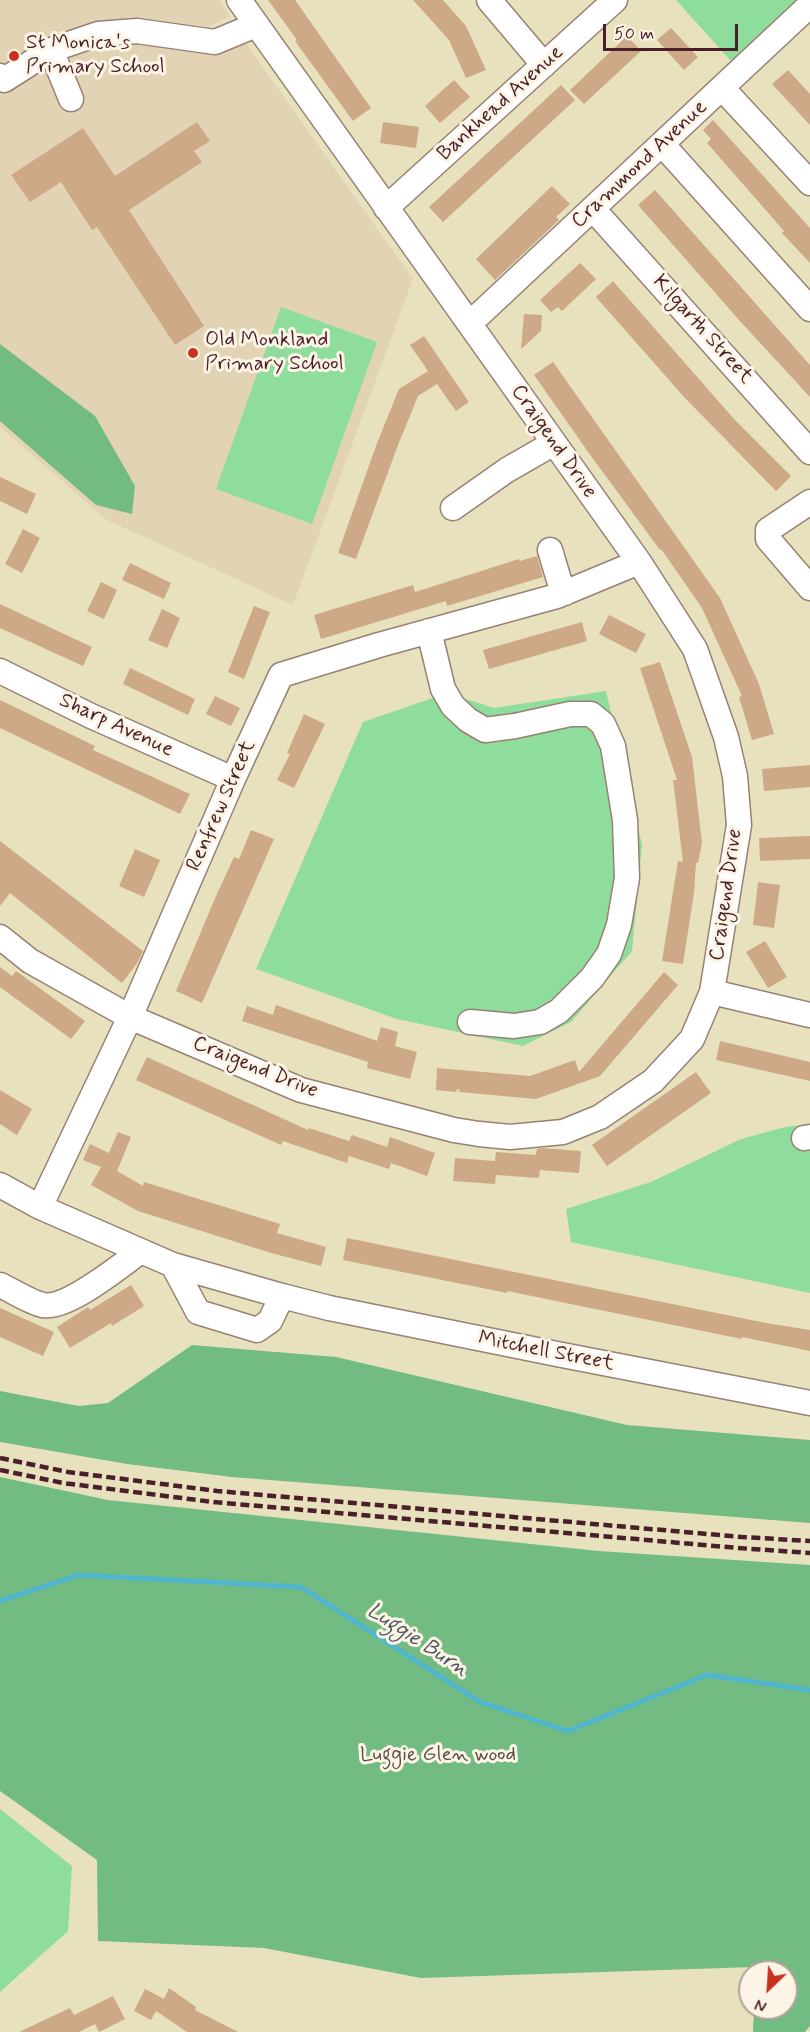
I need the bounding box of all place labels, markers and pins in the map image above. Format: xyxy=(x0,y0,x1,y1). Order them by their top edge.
place label: St Monica's Primary School xyxy=(26,31,165,81)
marker: St Monica's Primary School xyxy=(7,49,21,63)
place label: Old Monkland Primary School xyxy=(205,328,344,378)
marker: Old Monkland Primary School xyxy=(186,346,200,360)

